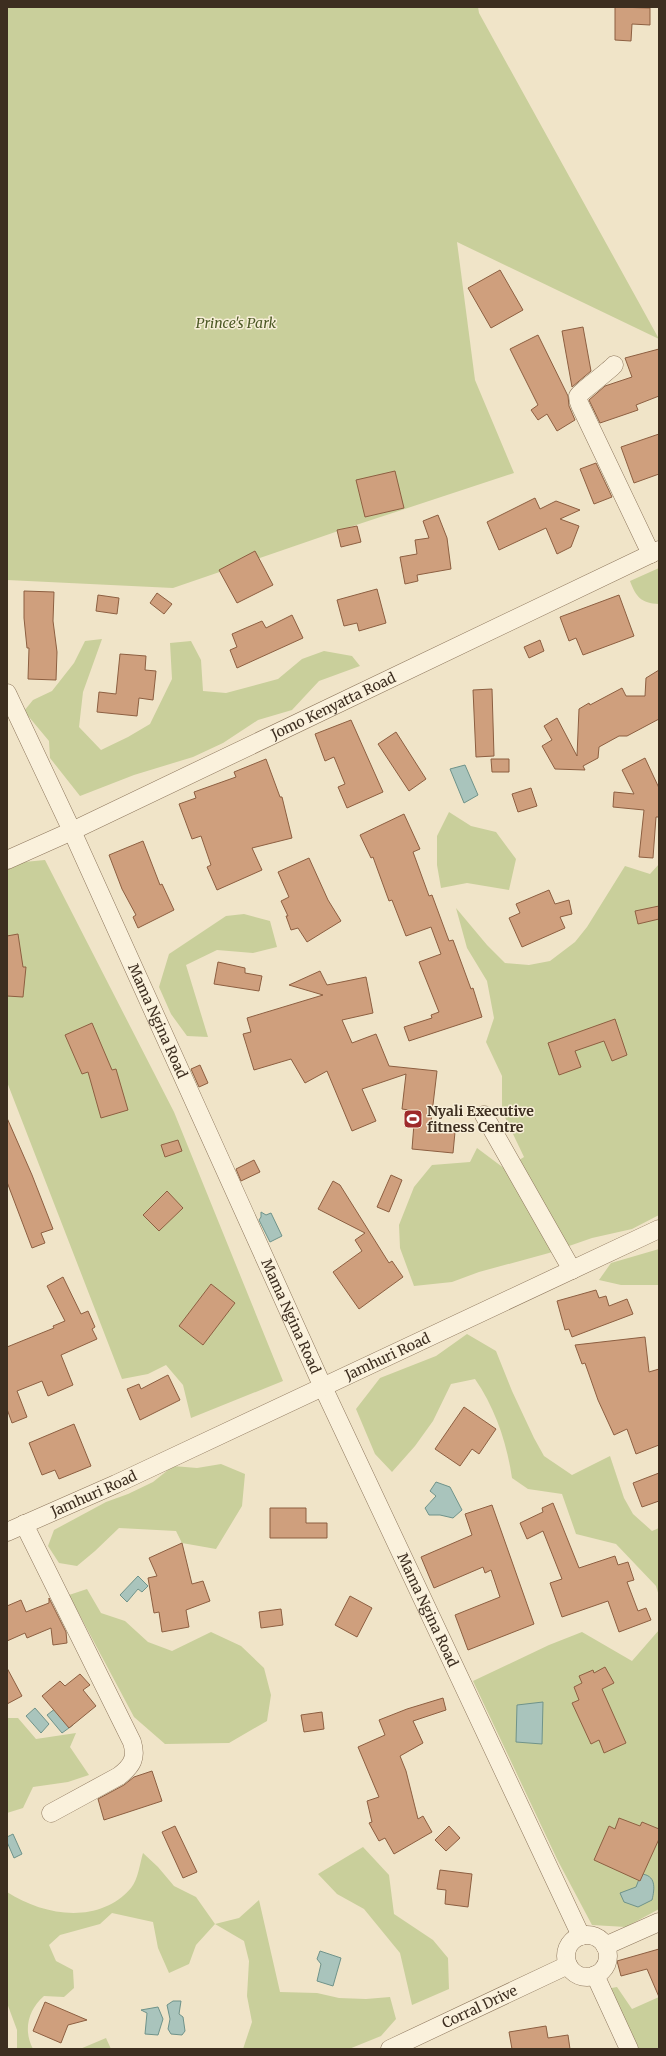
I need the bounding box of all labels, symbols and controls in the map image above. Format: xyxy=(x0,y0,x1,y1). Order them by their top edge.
park label: Prince's Park xyxy=(196,314,277,332)
street label: Jomo Kenyatta Road xyxy=(267,668,399,744)
street label: Mama Ngina Road xyxy=(124,961,192,1082)
place label: Nyali Executive fitness Centre xyxy=(427,1102,534,1136)
sports icon: Nyali Executive fitness Centre xyxy=(402,1108,424,1130)
street label: Mama Ngina Road xyxy=(257,1256,325,1377)
street label: Jamhuri Road xyxy=(341,1329,433,1385)
street label: Jamhuri Road xyxy=(47,1466,140,1521)
street label: Mama Ngina Road xyxy=(393,1550,463,1670)
street label: Corral Drive xyxy=(439,1981,520,2032)

